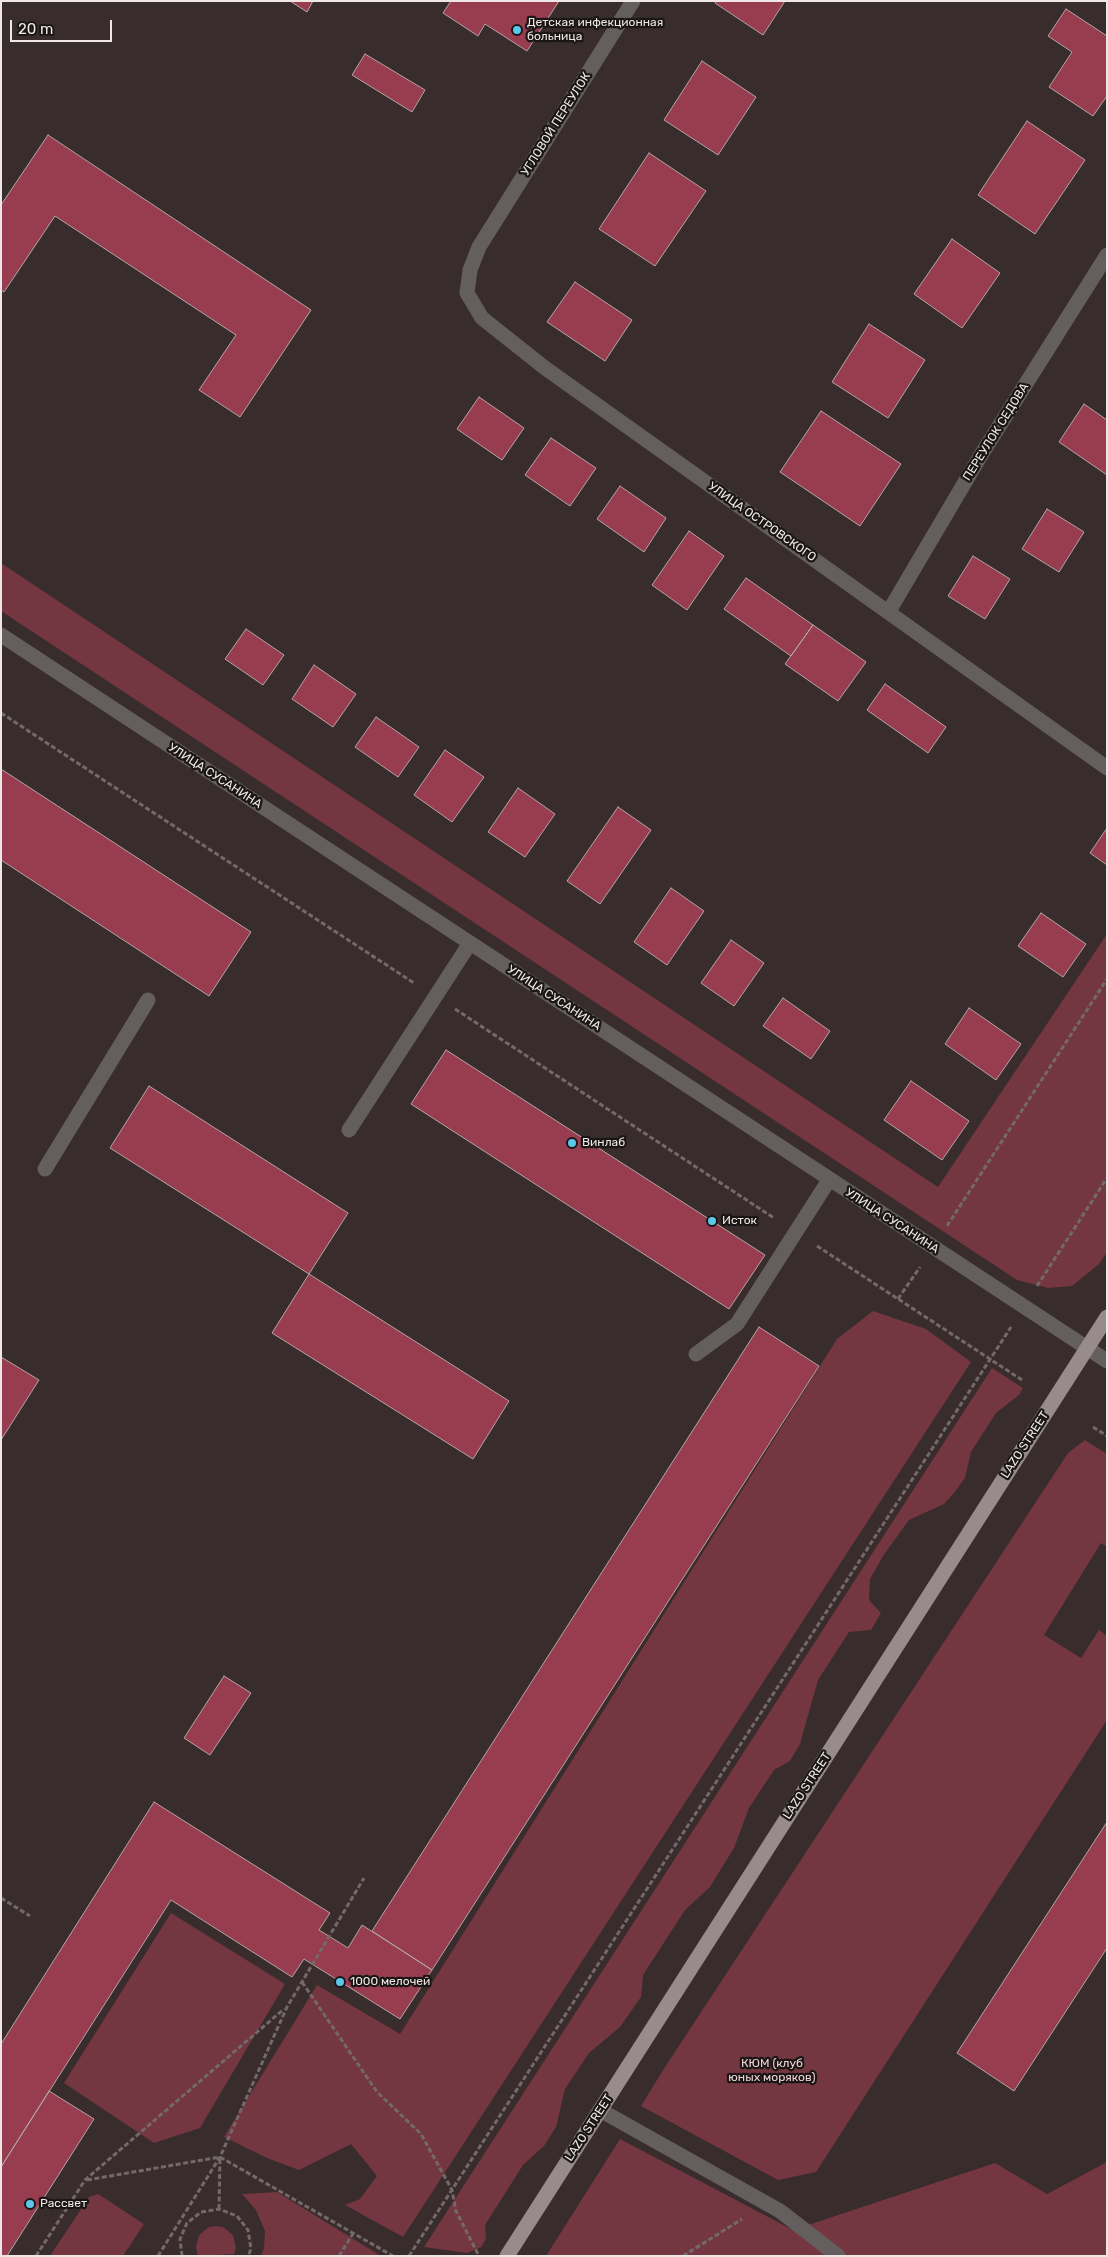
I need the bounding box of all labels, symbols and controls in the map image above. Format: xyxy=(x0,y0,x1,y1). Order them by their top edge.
scale bar xyxy=(12,10,115,42)
place label: Детская инфекционная больница xyxy=(527,16,663,44)
text: 20 m xyxy=(18,20,53,38)
marker: Детская инфекционная больница xyxy=(511,24,523,36)
street label: УГЛОВОЙ ПЕРЕУЛОК xyxy=(518,70,594,178)
street label: ПЕРЕУЛОК СЕДОВА xyxy=(960,380,1032,484)
street label: УЛИЦА ОСТРОВСКОГО xyxy=(705,479,819,565)
street label: УЛИЦА СУСАНИНА xyxy=(165,740,265,812)
street label: УЛИЦА СУСАНИНА xyxy=(504,962,604,1034)
place label: Винлаб xyxy=(582,1136,625,1150)
marker: Винлаб xyxy=(566,1137,578,1149)
street label: УЛИЦА СУСАНИНА xyxy=(842,1185,942,1257)
place label: Исток xyxy=(722,1214,757,1228)
marker: Исток xyxy=(706,1215,718,1227)
street label: LAZO STREET xyxy=(998,1409,1052,1481)
street label: LAZO STREET xyxy=(780,1750,834,1822)
place label: 1000 мелочей xyxy=(350,1975,430,1989)
marker: 1000 мелочей xyxy=(334,1976,346,1988)
park label: КЮМ (клуб юных моряков) xyxy=(728,2057,816,2085)
street label: LAZO STREET xyxy=(562,2092,616,2164)
place label: Рассвет xyxy=(40,2197,87,2211)
marker: Рассвет xyxy=(24,2198,36,2210)

